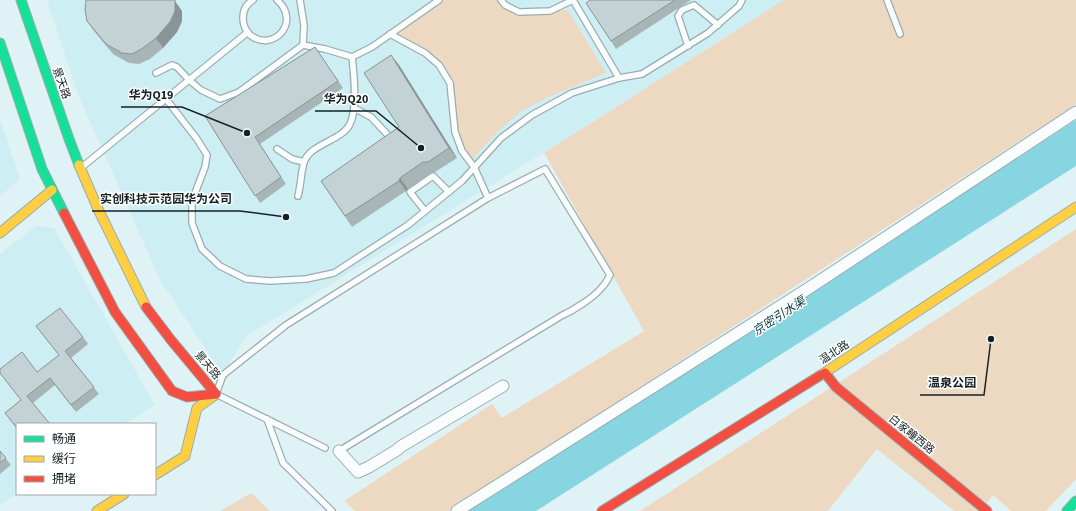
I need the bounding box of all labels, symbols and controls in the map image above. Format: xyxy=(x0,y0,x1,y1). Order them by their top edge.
street label: 景天路 xyxy=(49,65,74,101)
callout: 华为Q19 xyxy=(121,83,182,107)
text: 华为Q19 xyxy=(129,87,173,104)
callout: 华为Q20 xyxy=(315,87,376,111)
text: 华为Q20 xyxy=(324,91,368,108)
callout: 实创科技示范园华为公司 xyxy=(92,187,240,211)
text: 实创科技示范园华为公司 xyxy=(100,191,232,208)
water label: 京密引水渠 xyxy=(749,292,811,340)
street label: 温北路 xyxy=(816,337,852,368)
street label: 景天路 xyxy=(191,348,224,383)
callout: 温泉公园 xyxy=(920,371,984,395)
text: 温泉公园 xyxy=(928,375,976,392)
street label: 白家疃西路 xyxy=(886,411,938,458)
legend xyxy=(16,423,156,495)
text: 畅通 xyxy=(52,431,76,448)
text: 缓行 xyxy=(52,451,76,468)
text: 拥堵 xyxy=(52,471,76,488)

